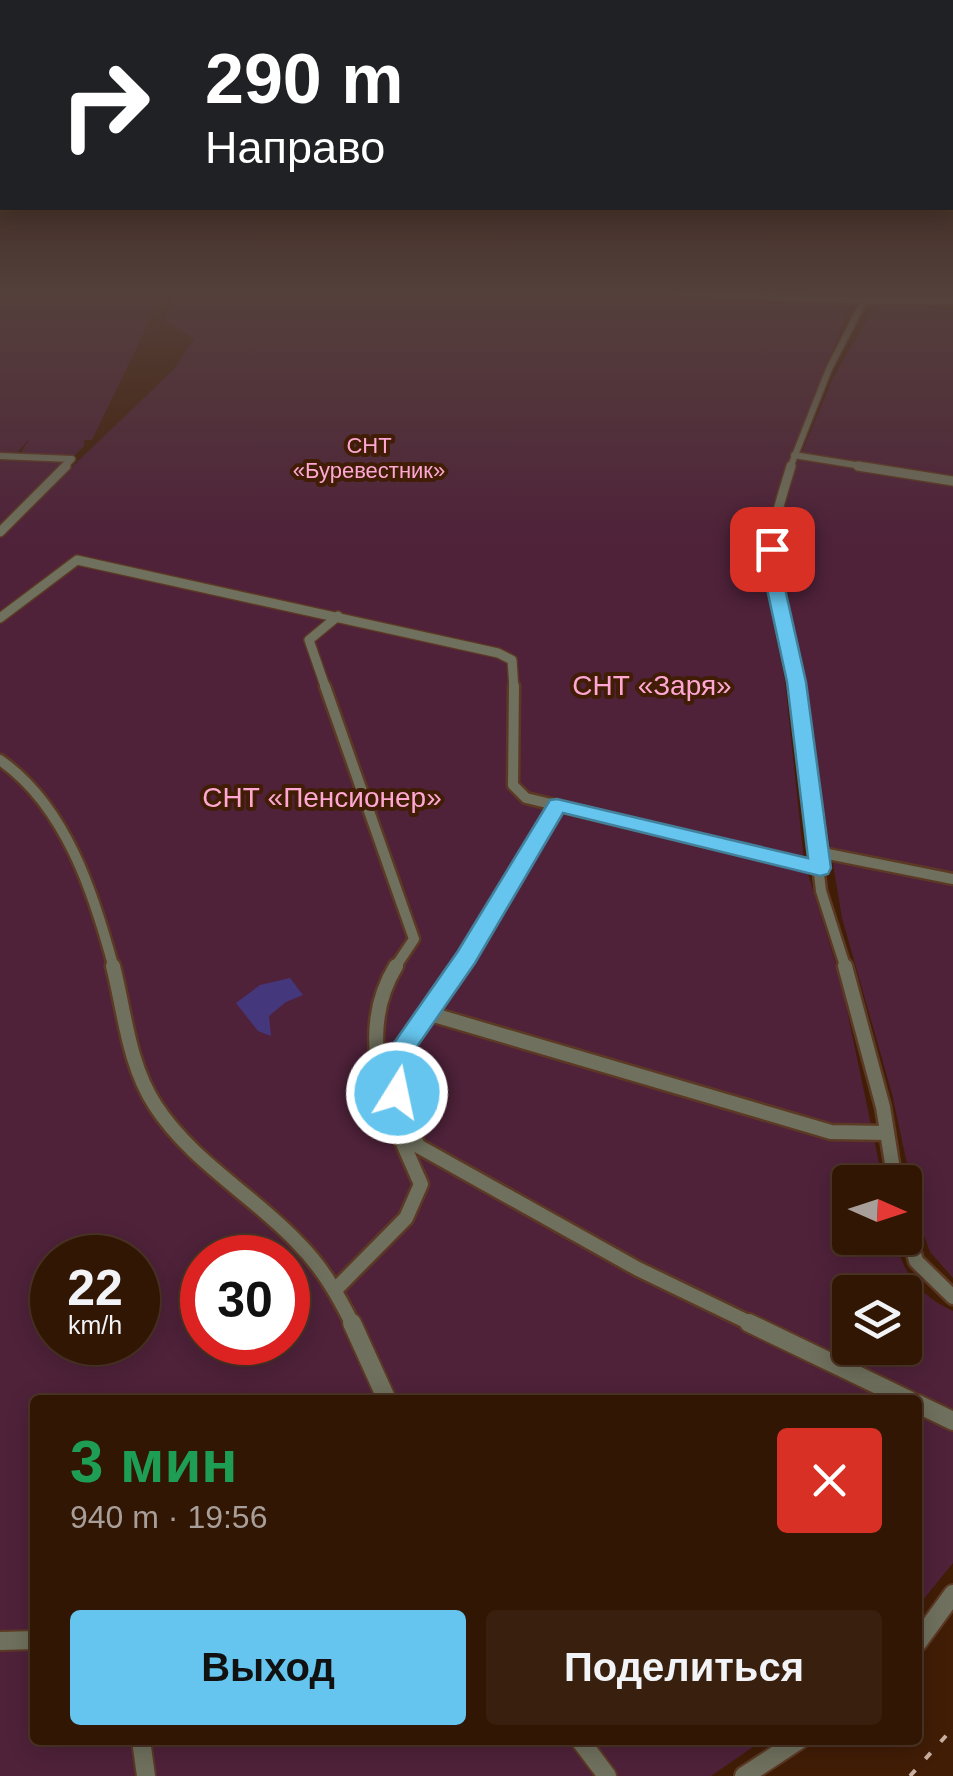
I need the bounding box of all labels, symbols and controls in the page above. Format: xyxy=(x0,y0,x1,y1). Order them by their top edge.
icon: right xyxy=(40,40,170,170)
text: 290 m xyxy=(205,40,403,118)
text: Направо xyxy=(205,122,385,173)
park label: СНТ «Буревестник» xyxy=(293,433,445,483)
pin xyxy=(730,507,815,592)
icon: arrive xyxy=(745,522,800,577)
park label: СНТ «Заря» xyxy=(572,670,732,701)
park label: СНТ «Пенсионер» xyxy=(202,782,442,813)
position arrow xyxy=(345,1041,449,1145)
north arrow xyxy=(832,1165,922,1255)
map controls xyxy=(832,1165,922,1365)
speed limit sign: 30 xyxy=(180,1235,310,1365)
text: 22 xyxy=(67,1260,123,1316)
button: layers xyxy=(832,1275,922,1365)
text: km/h xyxy=(68,1311,122,1339)
text: 3 мин xyxy=(70,1428,238,1495)
button: close xyxy=(777,1428,882,1533)
text: 940 m · 19:56 xyxy=(70,1499,267,1535)
button: Выход xyxy=(70,1610,466,1725)
button: Поделиться xyxy=(486,1610,882,1725)

